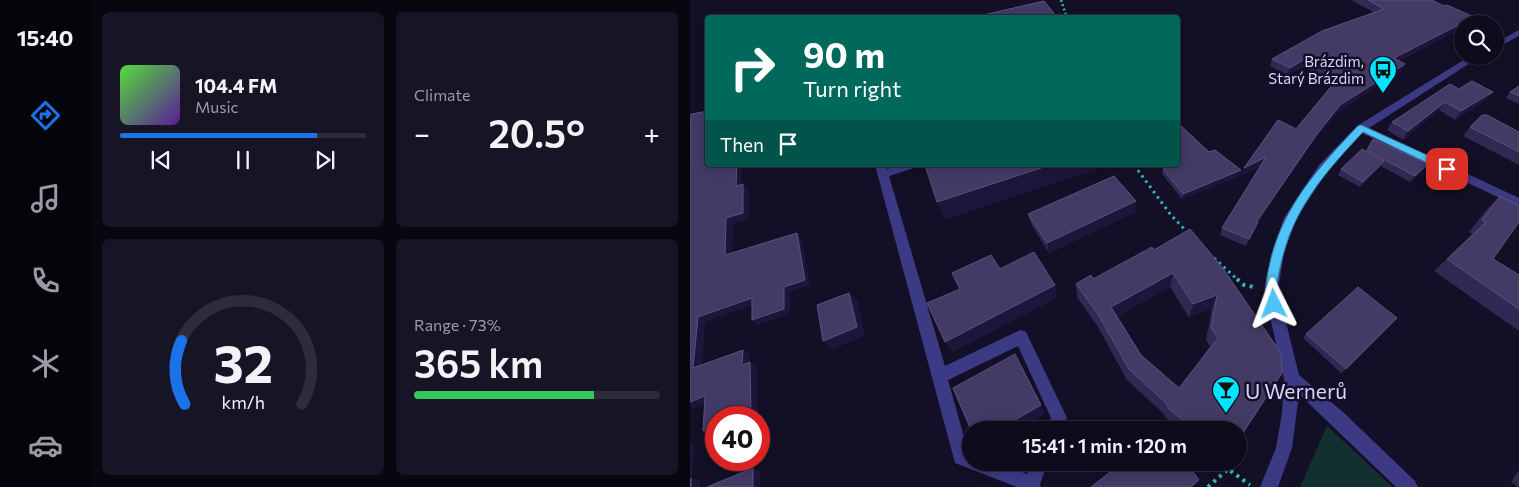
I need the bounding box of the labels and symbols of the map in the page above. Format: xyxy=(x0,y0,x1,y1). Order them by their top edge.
place label: Brázdim, Starý Brázdim xyxy=(1268,52,1364,87)
bus stop icon: Brázdim, Starý Brázdim xyxy=(1368,55,1398,94)
pin xyxy=(1426,148,1468,190)
position arrow xyxy=(1247,277,1299,329)
bar icon: U Wernerů xyxy=(1211,375,1241,414)
place label: U Wernerů xyxy=(1245,378,1347,403)
speed limit sign: 40 xyxy=(705,406,770,471)

